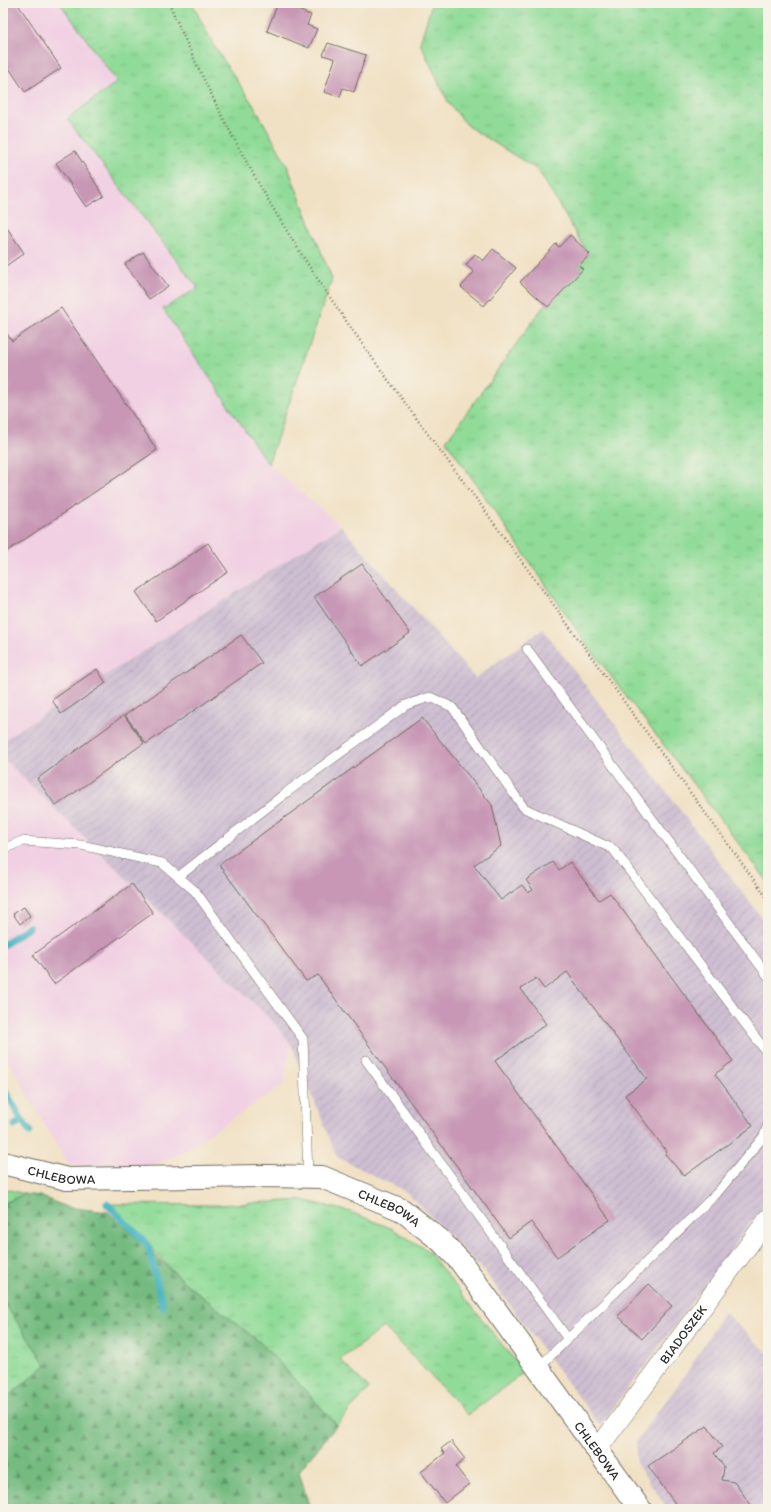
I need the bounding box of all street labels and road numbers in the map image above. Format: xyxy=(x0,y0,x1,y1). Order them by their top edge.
street label: CHLEBOWA xyxy=(26,1162,96,1187)
street label: CHLEBOWA xyxy=(356,1186,424,1230)
street label: BIADOSZEK xyxy=(656,1302,710,1367)
street label: CHLEBOWA xyxy=(571,1419,624,1483)

